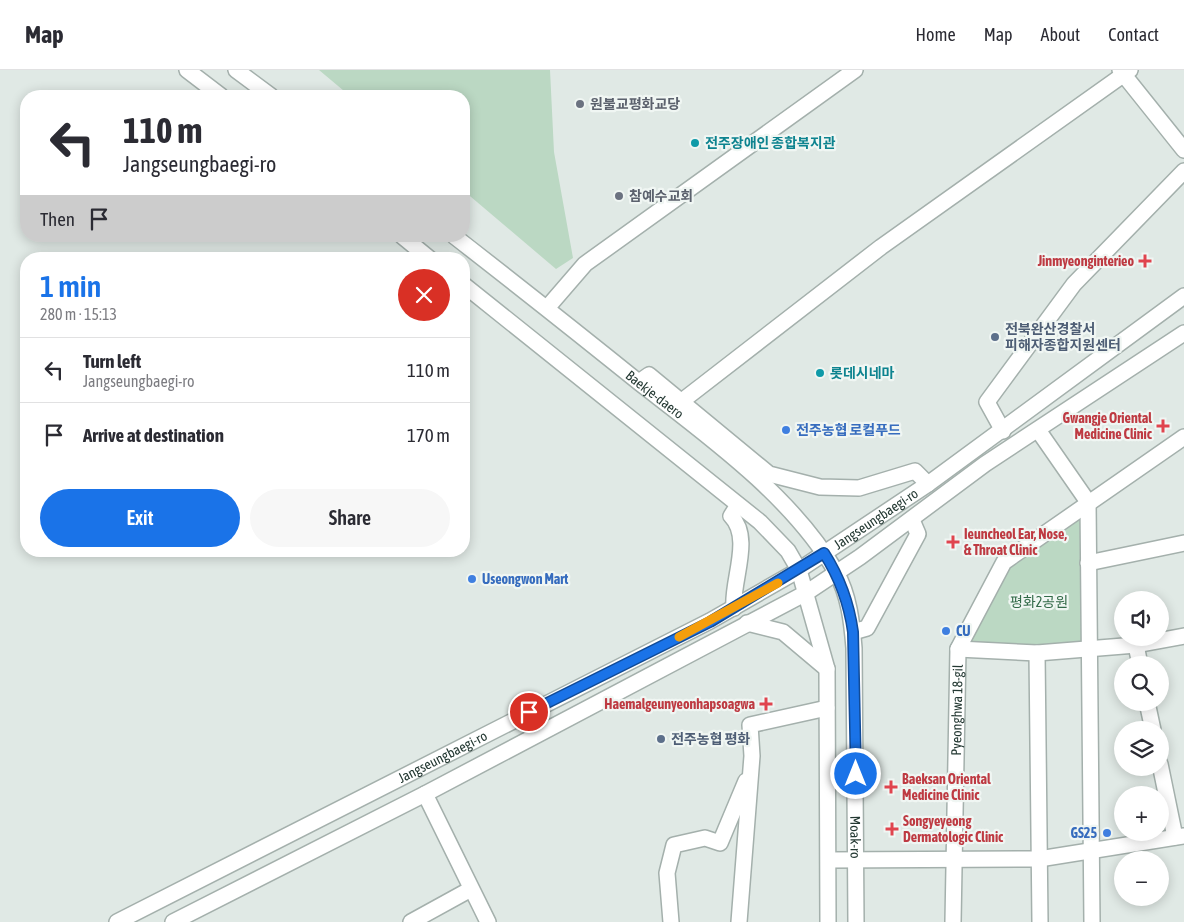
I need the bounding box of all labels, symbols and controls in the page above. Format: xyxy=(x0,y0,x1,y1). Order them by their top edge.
text: Map xyxy=(25,21,64,48)
text: Home xyxy=(916,24,956,45)
text: Map xyxy=(984,24,1013,45)
text: About xyxy=(1041,24,1080,45)
text: Contact xyxy=(1108,24,1159,45)
place label: 원불교평화교당 xyxy=(590,96,680,112)
marker: 원불교평화교당 xyxy=(574,98,586,110)
icon: left xyxy=(40,110,105,175)
text: 110 m xyxy=(123,110,202,150)
place label: 전주장애인 종합복지관 xyxy=(705,135,836,151)
marker: 전주장애인 종합복지관 xyxy=(689,137,701,149)
text: Jangseungbaegi-ro xyxy=(123,151,276,177)
place label: 참예수교회 xyxy=(629,188,693,204)
marker: 참예수교회 xyxy=(613,190,625,202)
icon: arrive xyxy=(85,205,113,233)
text: Then xyxy=(40,208,75,230)
place label: Jinmyeonginterieo xyxy=(1037,253,1134,269)
marker: Jinmyeonginterieo xyxy=(1138,254,1152,268)
text: 1 min xyxy=(40,269,101,303)
button: close xyxy=(398,269,450,321)
text: 280 m · 15:13 xyxy=(40,305,117,323)
place label: 전북완산경찰서 피해자종합지원센터 xyxy=(1005,321,1121,353)
marker: 전북완산경찰서 피해자종합지원센터 xyxy=(989,331,1001,343)
text: Turn left xyxy=(83,350,141,372)
icon: left xyxy=(40,356,68,384)
text: 110 m xyxy=(407,359,450,381)
place label: 롯데시네마 xyxy=(830,365,895,381)
street label: Baekje-daero xyxy=(623,367,687,422)
marker: 롯데시네마 xyxy=(814,367,826,379)
text: Jangseungbaegi-ro xyxy=(83,372,195,390)
place label: Gwangje Oriental Medicine Clinic xyxy=(1063,410,1153,442)
marker: Gwangje Oriental Medicine Clinic xyxy=(1156,419,1170,433)
icon: arrive xyxy=(40,421,68,449)
place label: 전주농협 로컬푸드 xyxy=(796,422,901,438)
text: Arrive at destination xyxy=(83,424,224,446)
text: 170 m xyxy=(407,424,450,446)
marker: 전주농협 로컬푸드 xyxy=(780,424,792,436)
street label: Jangseungbaegi-ro xyxy=(831,485,921,553)
button: Exit xyxy=(40,489,240,547)
button: Share xyxy=(250,489,450,547)
place label: Ieuncheol Ear, Nose, & Throat Clinic xyxy=(964,526,1067,558)
marker: Ieuncheol Ear, Nose, & Throat Clinic xyxy=(946,535,960,549)
place label: Useongwon Mart xyxy=(482,571,568,587)
marker: Useongwon Mart xyxy=(466,573,478,585)
map controls xyxy=(1114,591,1169,906)
button: sound xyxy=(1114,591,1169,646)
park label: 평화2공원 xyxy=(1010,594,1068,610)
place label: CU xyxy=(956,623,971,639)
marker: CU xyxy=(940,625,952,637)
button: search xyxy=(1114,656,1169,711)
street label: Pyeonghwa 18-gil xyxy=(948,664,966,756)
pin xyxy=(508,691,550,733)
place label: Haemalgeunyeonhapsoagwa xyxy=(604,696,755,712)
marker: Haemalgeunyeonhapsoagwa xyxy=(759,697,773,711)
icon: arrive xyxy=(515,698,543,726)
button: layers xyxy=(1114,721,1169,776)
street label: Jangseungbaegi-ro xyxy=(395,728,490,786)
place label: 전주농협 평화 xyxy=(671,731,750,747)
marker: 전주농협 평화 xyxy=(655,733,667,745)
position arrow xyxy=(829,747,881,799)
place label: Baeksan Oriental Medicine Clinic xyxy=(902,771,991,803)
marker: Baeksan Oriental Medicine Clinic xyxy=(884,780,898,794)
button: + xyxy=(1114,786,1169,841)
place label: Songyeyeong Dermatologic Clinic xyxy=(903,813,1004,845)
street label: Moak-ro xyxy=(847,816,864,859)
marker: Songyeyeong Dermatologic Clinic xyxy=(885,822,899,836)
place label: GS25 xyxy=(1071,825,1097,841)
marker: GS25 xyxy=(1101,827,1113,839)
button: − xyxy=(1114,851,1169,906)

